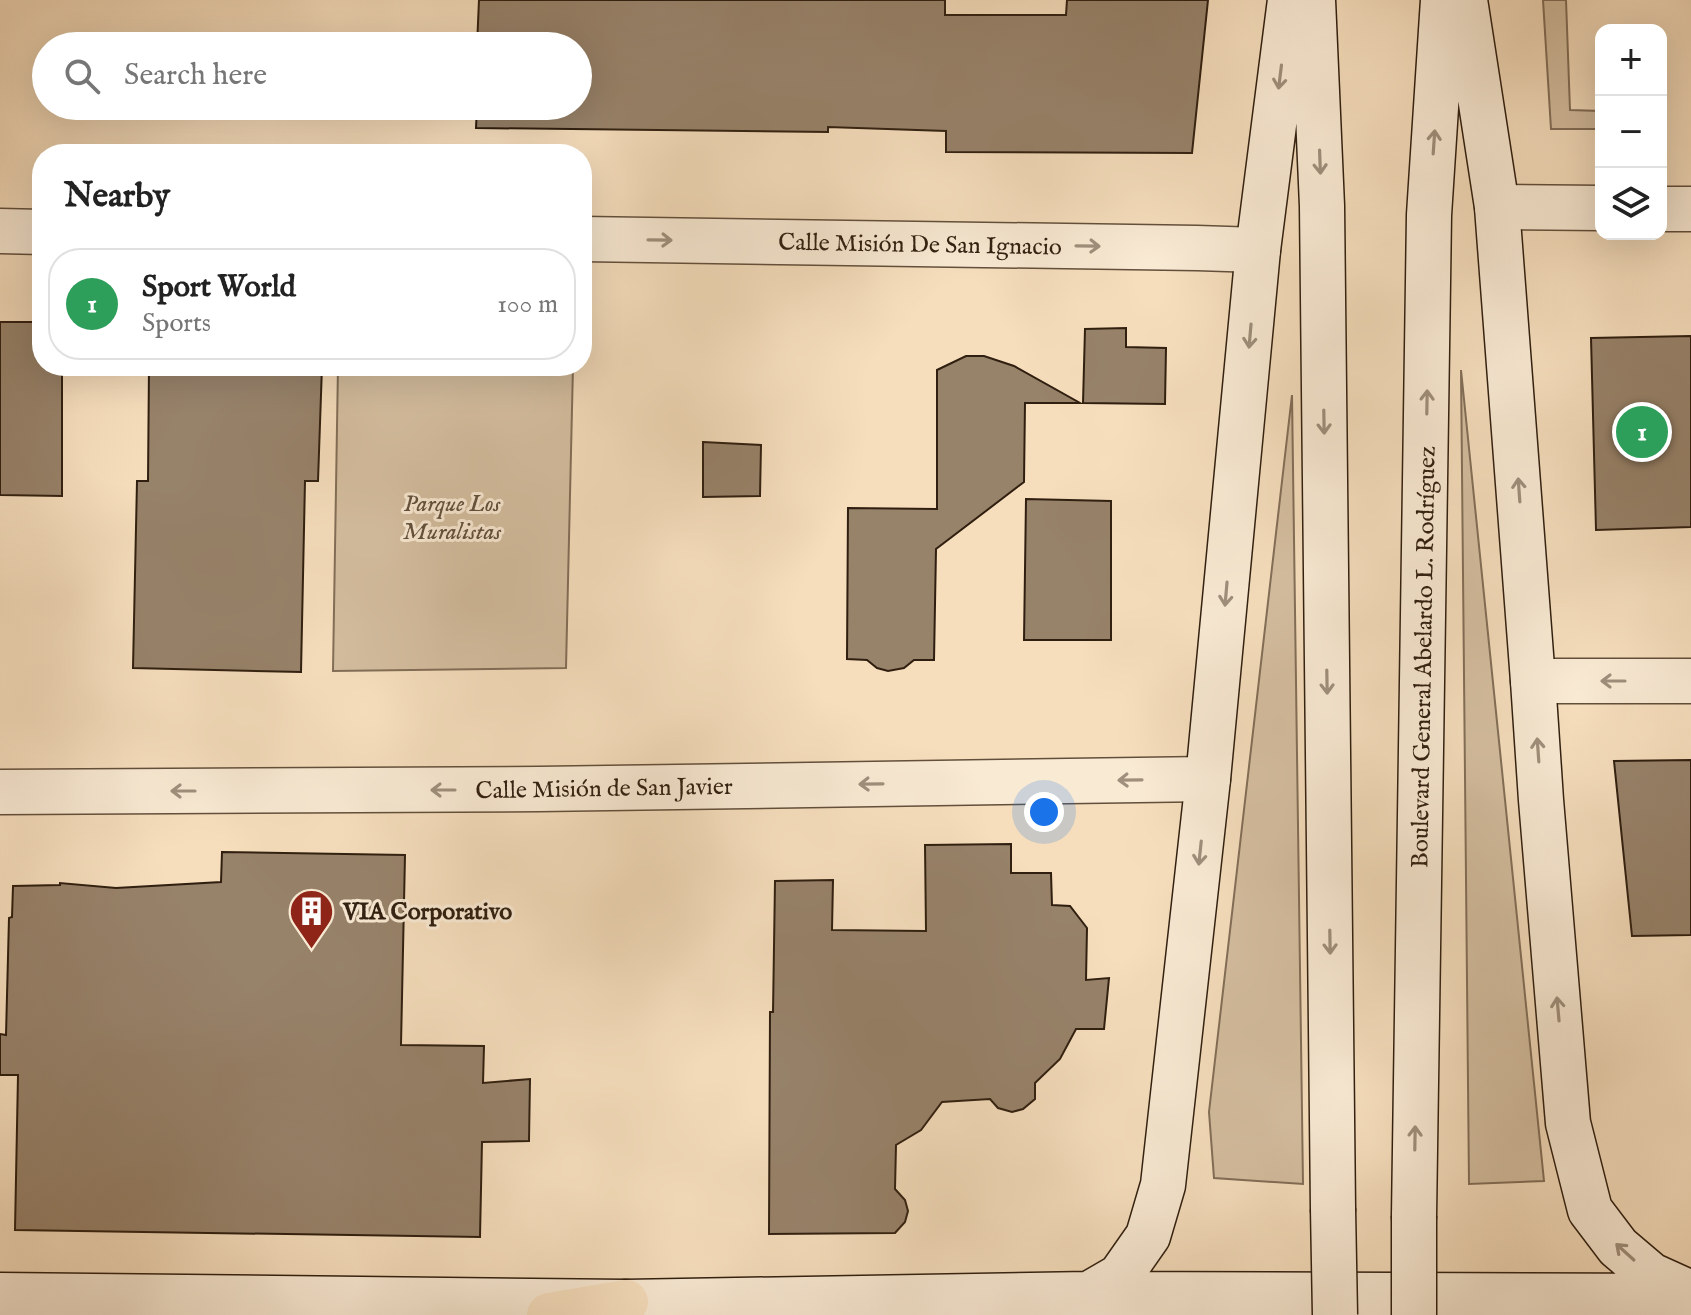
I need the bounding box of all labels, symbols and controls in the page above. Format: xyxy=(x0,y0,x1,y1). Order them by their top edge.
map controls xyxy=(1595,24,1667,240)
button: + xyxy=(1595,24,1667,96)
search box xyxy=(32,32,592,120)
icon: search xyxy=(60,54,104,98)
text: Search here xyxy=(124,57,267,95)
one-way arrow xyxy=(1273,63,1288,90)
button: − xyxy=(1595,96,1667,168)
one-way arrow xyxy=(1427,129,1442,156)
one-way arrow xyxy=(1313,148,1328,175)
button: layers xyxy=(1595,168,1667,240)
text: Nearby xyxy=(64,175,170,218)
street label: Calle Misión De San Ignacio xyxy=(778,228,1062,263)
one-way arrow xyxy=(646,233,673,248)
one-way arrow xyxy=(1074,238,1101,254)
text: Sport World xyxy=(142,269,296,307)
text: 1 xyxy=(87,288,97,321)
text: 100 m xyxy=(497,288,558,321)
text: Sports xyxy=(142,307,211,340)
one-way arrow xyxy=(1242,322,1257,349)
one-way arrow xyxy=(1419,389,1434,416)
pin: 1 xyxy=(1616,402,1668,462)
one-way arrow xyxy=(1316,408,1332,435)
street label: Boulevard General Abelardo L. Rodríguez xyxy=(1405,446,1444,868)
one-way arrow xyxy=(1511,477,1526,504)
park label: Parque Los Muralistas xyxy=(403,489,502,548)
one-way arrow xyxy=(1218,581,1233,607)
one-way arrow xyxy=(1320,668,1335,695)
one-way arrow xyxy=(1600,673,1627,689)
one-way arrow xyxy=(1530,737,1545,764)
street label: Calle Misión de San Javier xyxy=(475,772,733,807)
one-way arrow xyxy=(1117,772,1144,788)
one-way arrow xyxy=(858,776,885,792)
one-way arrow xyxy=(430,782,457,798)
one-way arrow xyxy=(170,783,197,799)
your location xyxy=(1024,792,1064,832)
one-way arrow xyxy=(1193,839,1208,866)
building icon: VIA Corporativo xyxy=(288,887,336,950)
place label: VIA Corporativo xyxy=(342,897,512,928)
one-way arrow xyxy=(1323,928,1338,955)
one-way arrow xyxy=(1551,996,1566,1023)
one-way arrow xyxy=(1408,1125,1423,1152)
one-way arrow xyxy=(1616,1244,1636,1262)

